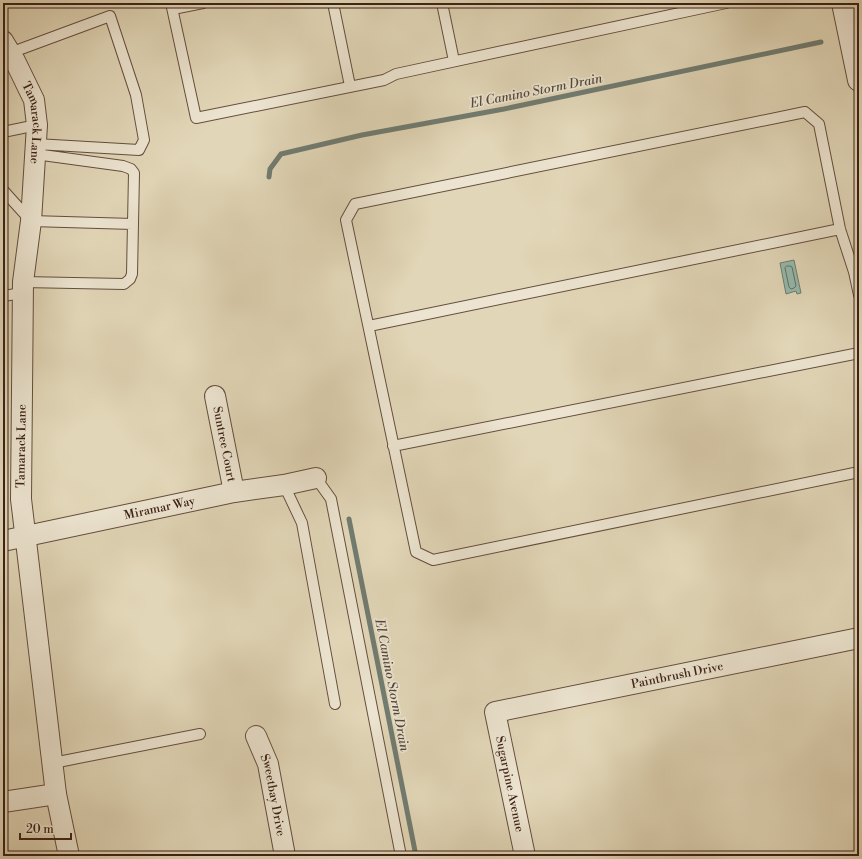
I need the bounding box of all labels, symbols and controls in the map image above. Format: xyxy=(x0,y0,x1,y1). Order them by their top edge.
water label: El Camino Storm Drain xyxy=(468,70,604,112)
street label: Tamarack Lane xyxy=(18,79,44,164)
street label: Tamarack Lane xyxy=(13,404,30,488)
street label: Suntree Court xyxy=(209,405,239,484)
street label: Miramar Way xyxy=(123,493,197,523)
water label: El Camino Storm Drain xyxy=(371,617,413,753)
street label: Paintbrush Drive xyxy=(630,659,725,692)
street label: Sugarpine Avenue xyxy=(492,735,527,833)
street label: Sweetbay Drive xyxy=(257,752,288,837)
scale bar xyxy=(20,815,71,841)
text: 20 m xyxy=(26,822,54,837)

